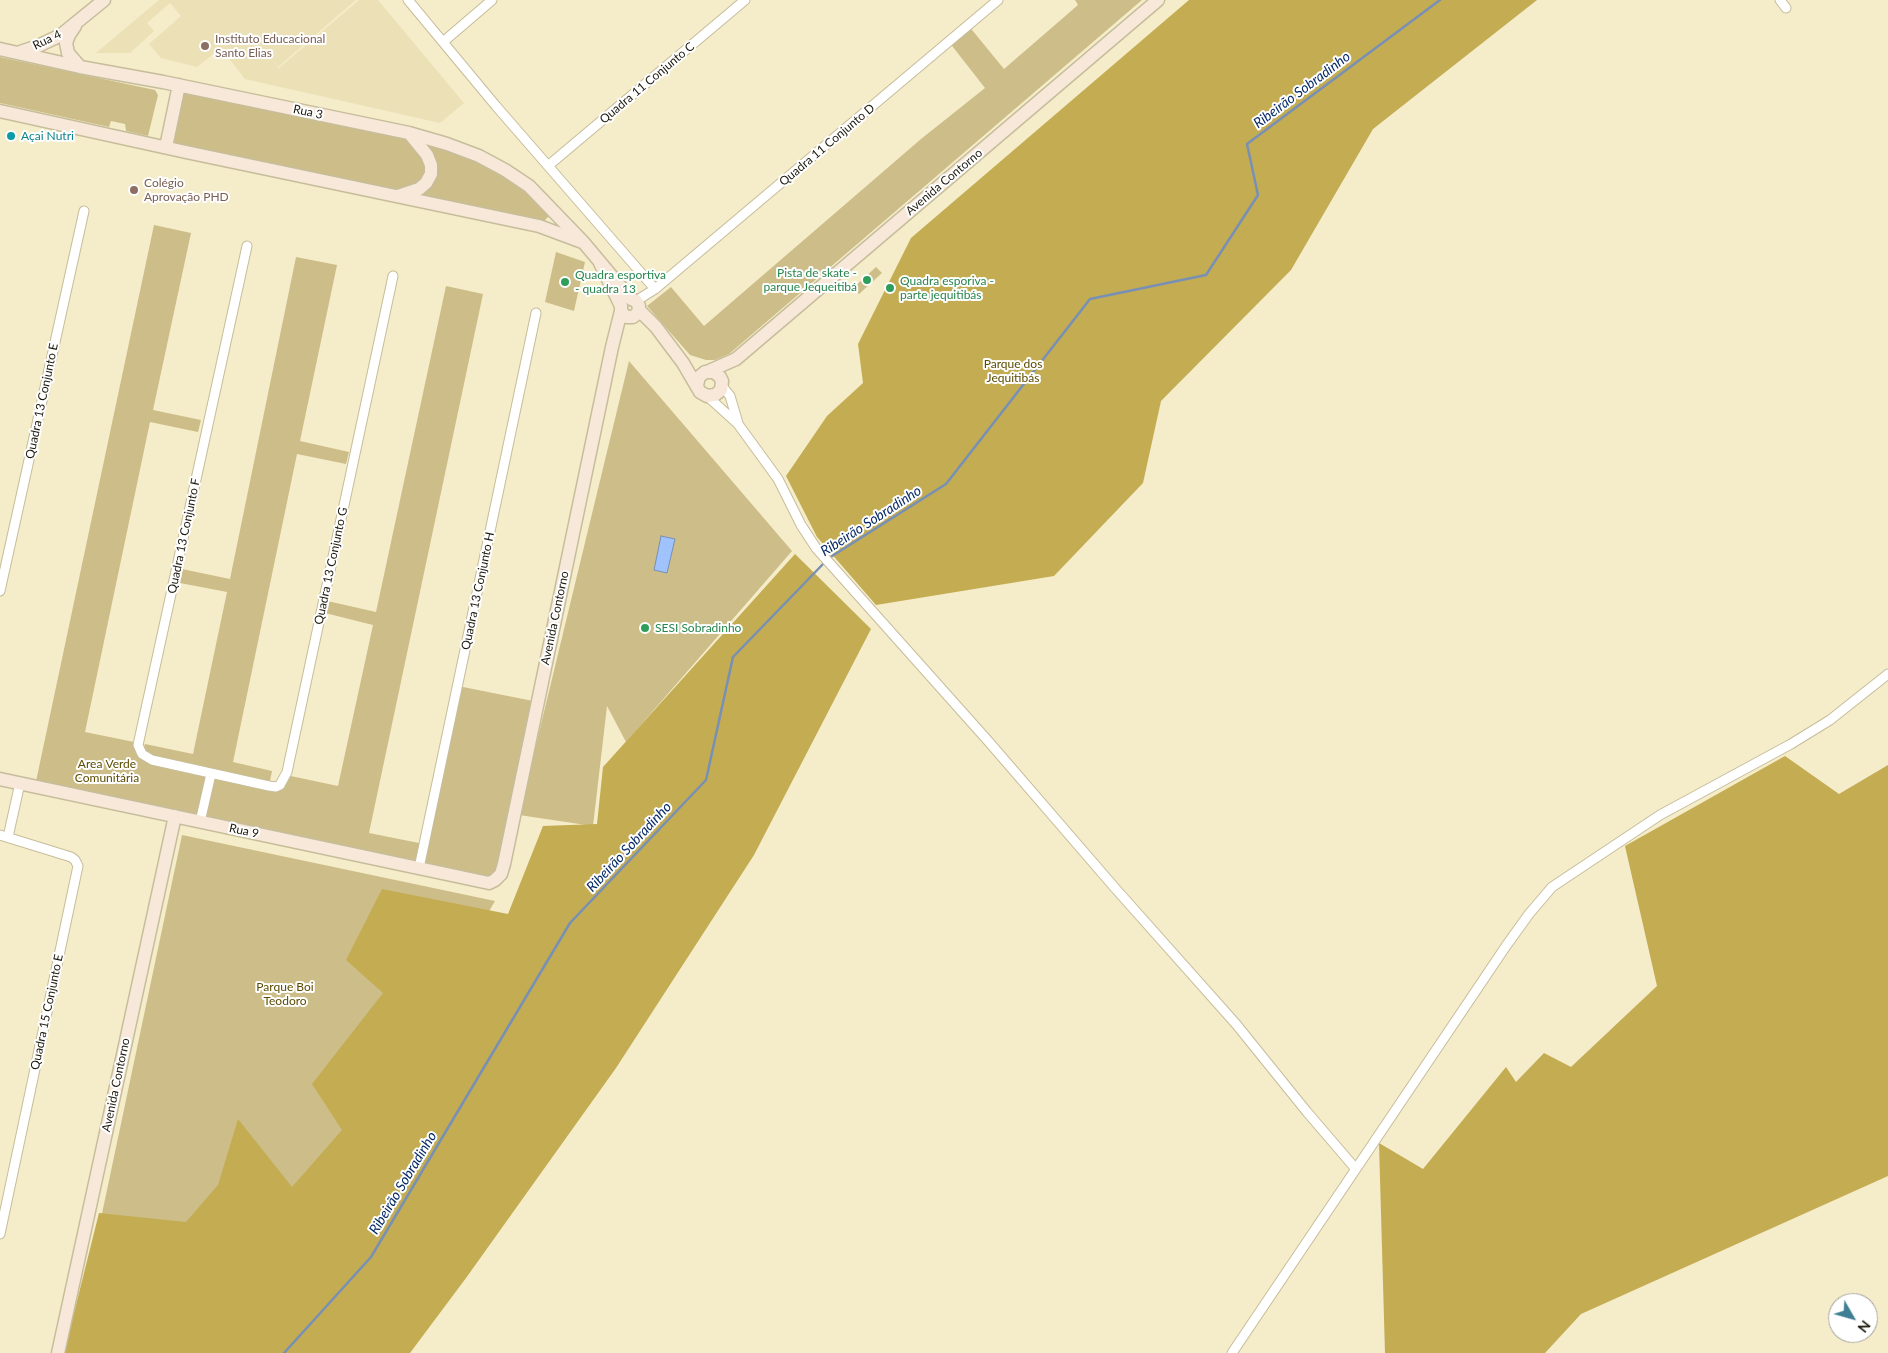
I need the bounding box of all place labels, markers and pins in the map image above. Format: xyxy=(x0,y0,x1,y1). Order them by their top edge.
place label: Instituto Educacional Santo Elias xyxy=(215,32,325,60)
marker: Instituto Educacional Santo Elias xyxy=(199,40,211,52)
place label: Açai Nutri xyxy=(21,129,74,143)
marker: Açai Nutri xyxy=(5,130,17,142)
place label: Colégio Aprovação PHD xyxy=(144,176,229,204)
marker: Colégio Aprovação PHD xyxy=(128,184,140,196)
place label: Pista de skate - parque Jequeitibá xyxy=(763,266,857,294)
place label: Quadra esportiva - quadra 13 xyxy=(575,268,666,296)
marker: Pista de skate - parque Jequeitibá xyxy=(861,274,873,286)
place label: Quadra esporiva - parte jequitibás xyxy=(900,274,994,302)
marker: Quadra esportiva - quadra 13 xyxy=(559,276,571,288)
marker: Quadra esporiva - parte jequitibás xyxy=(884,282,896,294)
place label: SESI Sobradinho xyxy=(655,621,741,635)
marker: SESI Sobradinho xyxy=(639,622,651,634)

